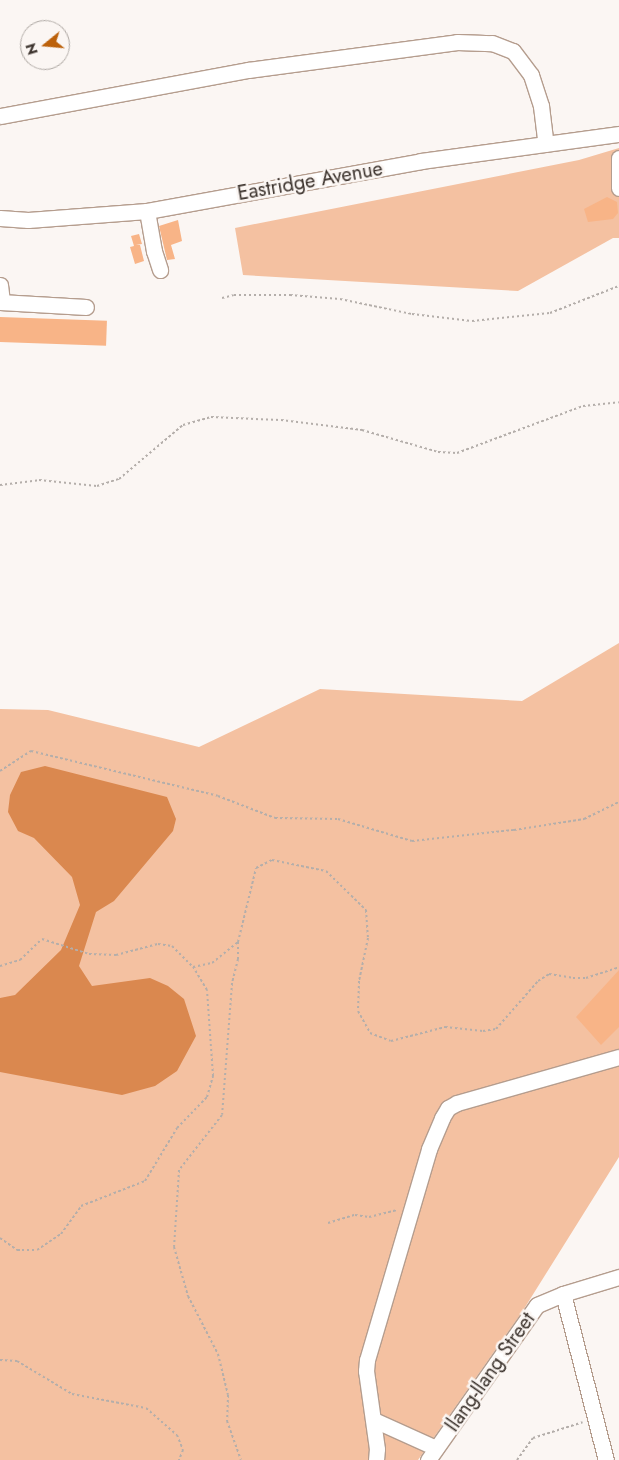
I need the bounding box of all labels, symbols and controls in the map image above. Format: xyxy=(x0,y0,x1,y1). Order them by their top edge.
north arrow xyxy=(20,20,70,70)
text: N xyxy=(20,41,43,57)
street label: Eastridge Avenue xyxy=(236,156,384,206)
street label: Ilang-Ilang Street xyxy=(440,1308,540,1436)

